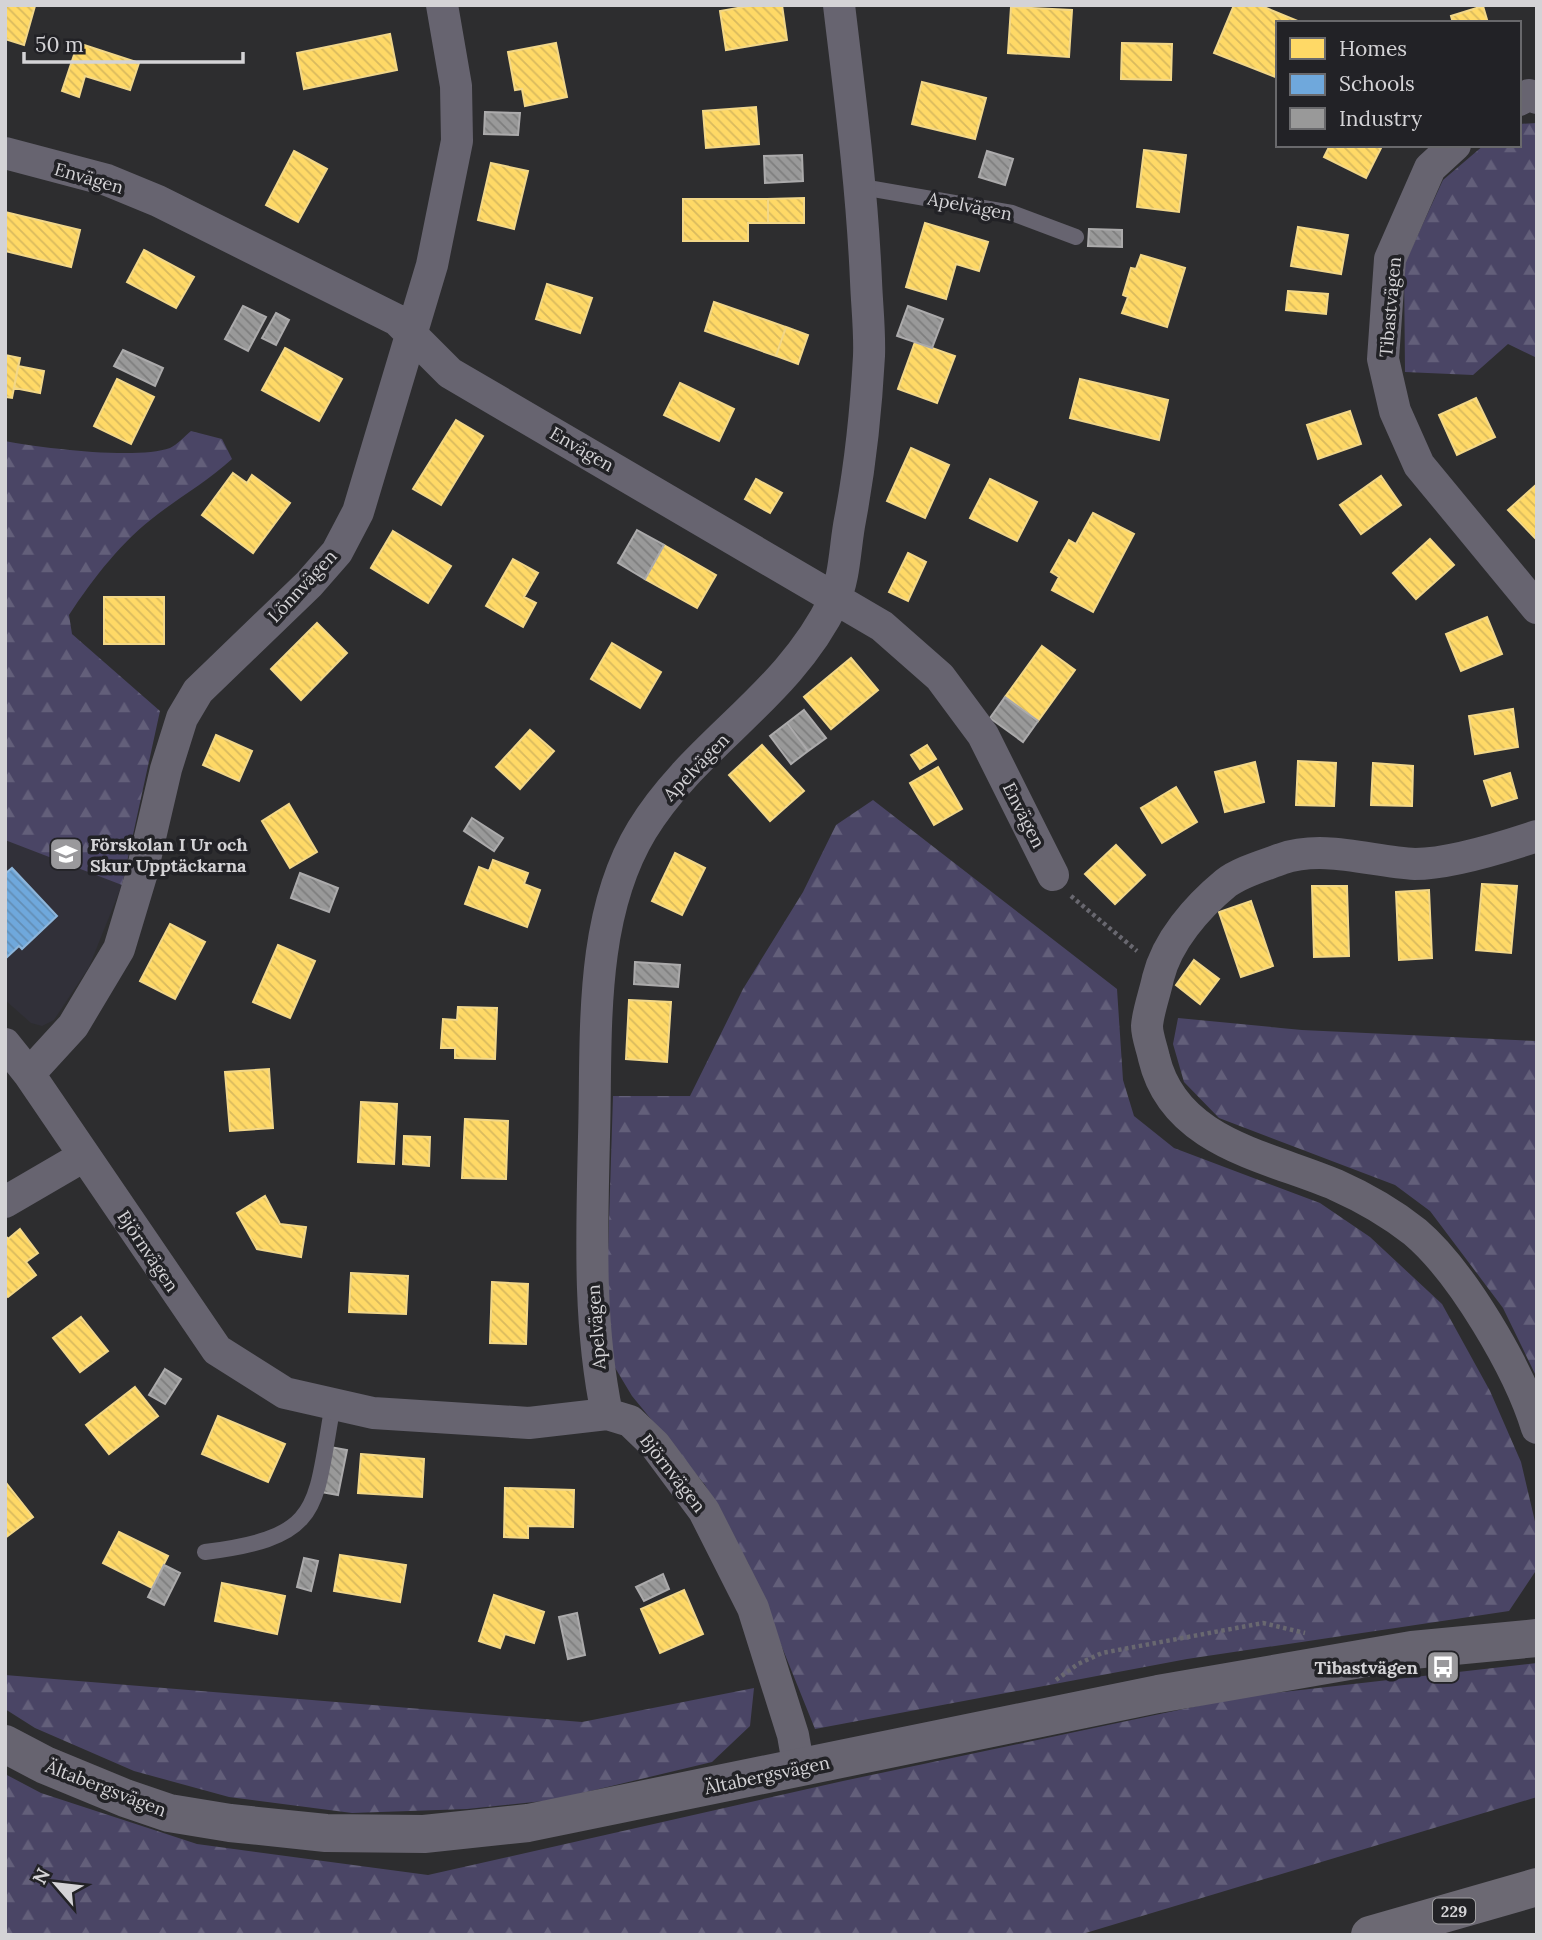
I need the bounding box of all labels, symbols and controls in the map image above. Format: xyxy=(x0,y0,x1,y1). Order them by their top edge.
scale bar xyxy=(24,21,243,65)
legend xyxy=(1276,21,1521,147)
text: 50 m xyxy=(35,31,84,58)
text: Homes xyxy=(1339,35,1407,62)
text: Schools xyxy=(1339,70,1415,97)
text: Industry xyxy=(1339,105,1422,132)
street label: Envägen xyxy=(52,157,126,199)
street label: Apelvägen xyxy=(925,186,1014,225)
street label: Tibastvägen xyxy=(1374,256,1406,358)
street label: Envägen xyxy=(546,421,618,477)
street label: Lönnvägen xyxy=(262,545,342,627)
street label: Apelvägen xyxy=(657,728,734,806)
street label: Envägen xyxy=(998,778,1050,852)
place label: Förskolan I Ur och Skur Upptäckarna xyxy=(90,833,248,877)
school or university icon: Förskolan I Ur och Skur Upptäckarna xyxy=(47,835,85,873)
street label: Björnvägen xyxy=(112,1206,184,1296)
street label: Apelvägen xyxy=(582,1284,611,1371)
street label: Björnvägen xyxy=(635,1429,711,1517)
bus stop icon: Tibastvägen xyxy=(1424,1648,1462,1686)
place label: Tibastvägen xyxy=(1314,1656,1419,1679)
street label: Ältabergsvägen xyxy=(701,1750,832,1800)
street label: Ältabergsvägen xyxy=(41,1754,170,1822)
north arrow xyxy=(21,1849,91,1919)
text: N xyxy=(27,1864,55,1888)
road number: 229 xyxy=(1433,1898,1475,1924)

